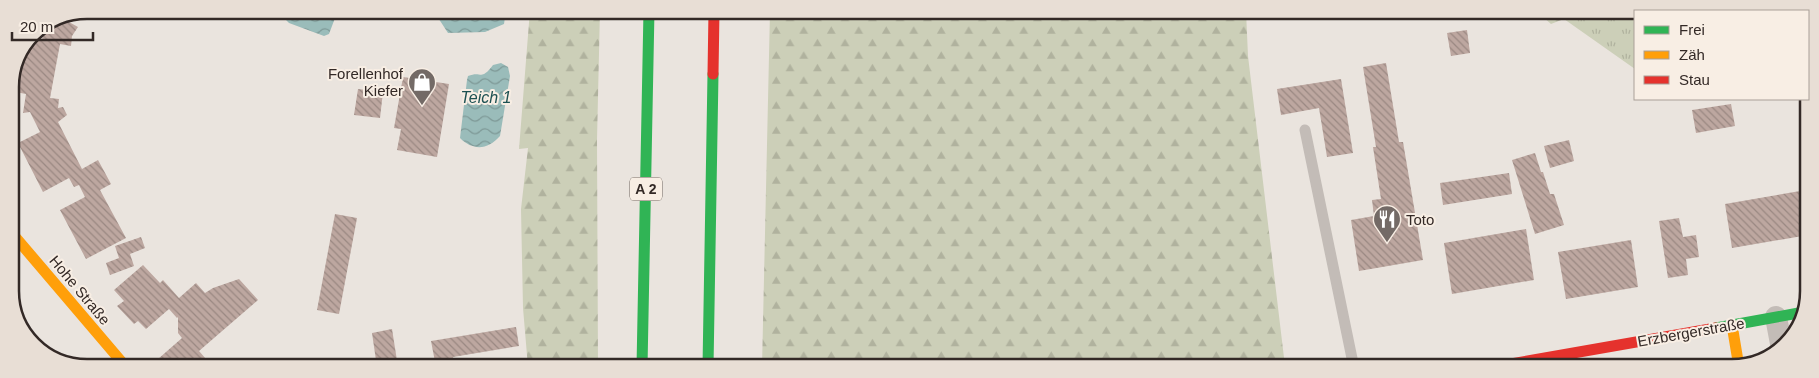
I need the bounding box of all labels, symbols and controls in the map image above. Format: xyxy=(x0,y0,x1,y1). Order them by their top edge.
scale bar xyxy=(12,10,94,42)
legend xyxy=(1634,10,1809,100)
text: 20 m xyxy=(20,18,53,35)
text: Frei xyxy=(1679,21,1705,38)
text: Zäh xyxy=(1679,46,1705,63)
place label: Forellenhof Kiefer xyxy=(328,65,404,99)
shop icon: Forellenhof Kiefer xyxy=(407,67,437,106)
text: Stau xyxy=(1679,71,1710,88)
water label: Teich 1 xyxy=(461,89,512,106)
road number: A 2 xyxy=(630,178,662,200)
restaurant icon: Toto xyxy=(1372,204,1402,243)
place label: Toto xyxy=(1406,211,1434,228)
street label: Hohe Straße xyxy=(46,252,114,328)
street label: Erzbergerstraße xyxy=(1636,314,1746,350)

